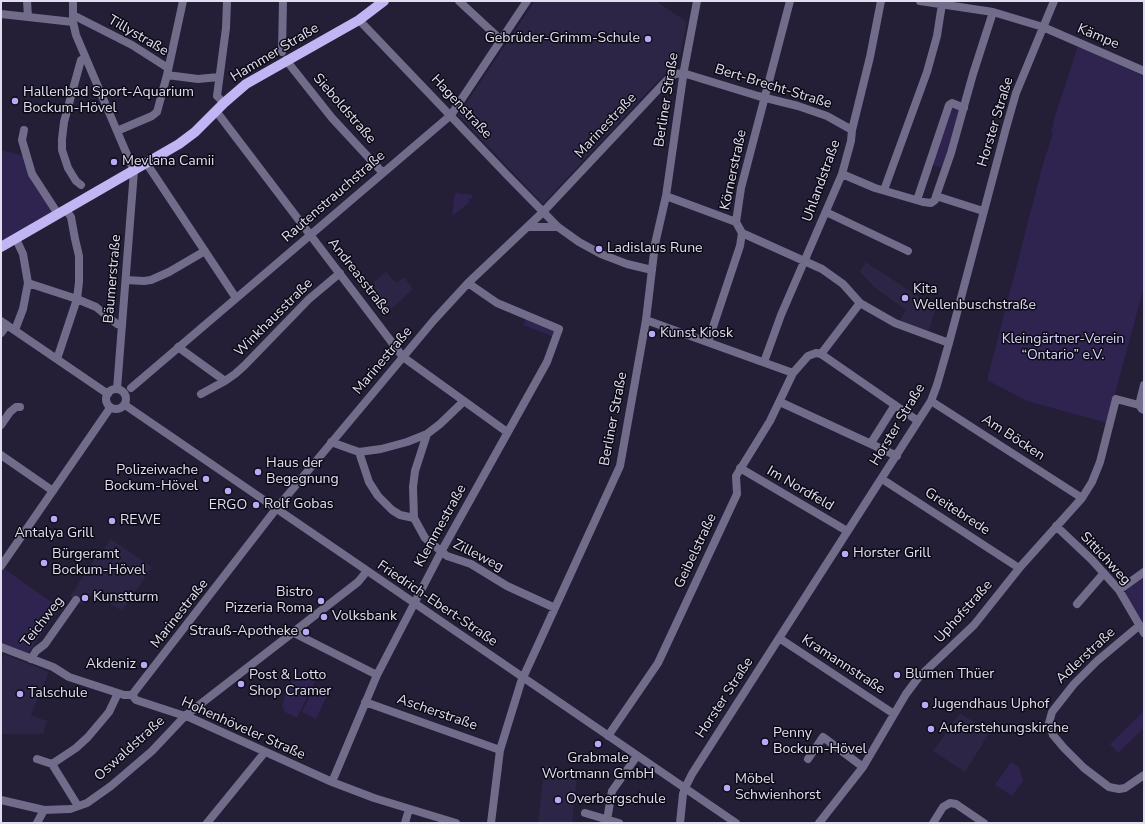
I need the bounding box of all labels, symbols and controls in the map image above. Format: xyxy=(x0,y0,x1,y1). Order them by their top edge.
street label: Tillystraße xyxy=(105,12,171,60)
street label: Hammer Straße xyxy=(228,20,322,86)
street label: Kämpe xyxy=(1075,21,1121,53)
place label: Gebrüder-Grimm-Schule xyxy=(485,31,640,47)
marker: Gebrüder-Grimm-Schule xyxy=(643,34,653,44)
street label: Berliner Straße xyxy=(651,52,683,148)
street label: Bert-Brecht-Straße xyxy=(712,61,834,113)
street label: Sieboldstraße xyxy=(309,70,379,148)
street label: Hagenstraße xyxy=(427,71,495,143)
street label: Horster Straße xyxy=(974,75,1018,169)
place label: Hallenbad Sport-Aquarium Bockum-Hövel xyxy=(23,85,194,118)
street label: Marinestraße xyxy=(572,90,640,162)
marker: Hallenbad Sport-Aquarium Bockum-Hövel xyxy=(10,96,20,106)
street label: Körnerstraße xyxy=(717,128,751,212)
street label: Uhlandstraße xyxy=(799,138,845,224)
street label: Rautenstrauchstraße xyxy=(279,148,389,246)
place label: Mevlana Camii xyxy=(122,154,214,170)
marker: Mevlana Camii xyxy=(109,157,119,167)
street label: Bäumerstraße xyxy=(101,234,125,324)
street label: Andreasstraße xyxy=(324,235,394,319)
place label: Ladislaus Rune xyxy=(607,241,703,257)
marker: Ladislaus Rune xyxy=(594,244,604,254)
street label: Winkhausstraße xyxy=(231,275,317,361)
place label: Kita Wellenbuschstraße xyxy=(913,282,1036,314)
marker: Kita Wellenbuschstraße xyxy=(900,293,910,303)
street label: Marinestraße xyxy=(350,324,416,398)
place label: Kunst Kiosk xyxy=(660,326,733,342)
marker: Kunst Kiosk xyxy=(647,329,657,339)
park label: Kleingärtner-Verein “Ontario” e.V. xyxy=(1002,332,1124,364)
street label: Berliner Straße xyxy=(597,371,631,467)
street label: Horster Straße xyxy=(867,381,929,469)
street label: Am Böcken xyxy=(978,411,1048,465)
place label: Haus der Begegnung xyxy=(266,456,339,488)
place label: Polizeiwache Bockum-Hövel xyxy=(104,463,198,496)
street label: Im Nordfeld xyxy=(764,463,836,515)
marker: Haus der Begegnung xyxy=(253,467,263,477)
marker: Polizeiwache Bockum-Hövel xyxy=(201,474,211,484)
street label: Klemmestraße xyxy=(411,482,471,570)
street label: Greitebrede xyxy=(921,485,993,539)
marker: ERGO xyxy=(223,486,233,496)
place label: Rolf Gobas xyxy=(264,497,334,513)
place label: ERGO xyxy=(209,498,247,514)
marker: Rolf Gobas xyxy=(251,500,261,510)
street label: Geibelstraße xyxy=(671,511,721,591)
place label: REWE xyxy=(120,513,161,529)
marker: Antalya Grill xyxy=(49,514,59,524)
marker: REWE xyxy=(107,516,117,526)
place label: Antalya Grill xyxy=(14,526,94,542)
street label: Sittichweg xyxy=(1076,529,1134,589)
street label: Zilleweg xyxy=(450,536,506,576)
place label: Horster Grill xyxy=(853,546,931,562)
place label: Bürgeramt Bockum-Hövel xyxy=(52,547,146,580)
marker: Horster Grill xyxy=(840,549,850,559)
street label: Friedrich-Ebert-Straße xyxy=(374,557,500,651)
marker: Bürgeramt Bockum-Hövel xyxy=(39,558,49,568)
street label: Marinestraße xyxy=(148,576,212,652)
street label: Uphofstraße xyxy=(931,577,997,647)
place label: Bistro Pizzeria Roma xyxy=(225,585,313,618)
place label: Kunstturm xyxy=(93,590,159,606)
street label: Teichweg xyxy=(18,593,68,651)
marker: Kunstturm xyxy=(80,593,90,603)
marker: Bistro Pizzeria Roma xyxy=(316,596,326,606)
place label: Volksbank xyxy=(332,609,397,625)
marker: Volksbank xyxy=(319,612,329,622)
place label: Strauß-Apotheke xyxy=(189,624,298,640)
street label: Adlerstraße xyxy=(1053,624,1119,688)
marker: Strauß-Apotheke xyxy=(301,627,311,637)
street label: Kramannstraße xyxy=(798,632,888,698)
street label: Horster Straße xyxy=(693,654,757,742)
place label: Akdeniz xyxy=(86,657,136,673)
marker: Akdeniz xyxy=(139,660,149,670)
place label: Blumen Thüer xyxy=(905,667,994,683)
place label: Post & Lotto Shop Cramer xyxy=(249,668,331,700)
marker: Blumen Thüer xyxy=(892,670,902,680)
marker: Post & Lotto Shop Cramer xyxy=(236,679,246,689)
place label: Talschule xyxy=(28,686,87,702)
marker: Talschule xyxy=(15,689,25,699)
street label: Ascherstraße xyxy=(395,691,479,735)
street label: Hohenhöveler Straße xyxy=(178,694,308,764)
place label: Jugendhaus Uphof xyxy=(933,697,1049,713)
marker: Jugendhaus Uphof xyxy=(920,700,930,710)
street label: Oswaldstraße xyxy=(91,713,169,785)
place label: Auferstehungskirche xyxy=(939,721,1069,737)
marker: Auferstehungskirche xyxy=(926,724,936,734)
place label: Penny Bockum-Hövel xyxy=(773,726,867,758)
marker: Penny Bockum-Hövel xyxy=(760,737,770,747)
marker: Grabmale Wortmann GmbH xyxy=(593,739,603,749)
place label: Grabmale Wortmann GmbH xyxy=(542,751,654,784)
place label: Möbel Schwienhorst xyxy=(735,772,821,804)
marker: Möbel Schwienhorst xyxy=(722,783,732,793)
place label: Overbergschule xyxy=(566,792,666,808)
marker: Overbergschule xyxy=(553,795,563,805)

